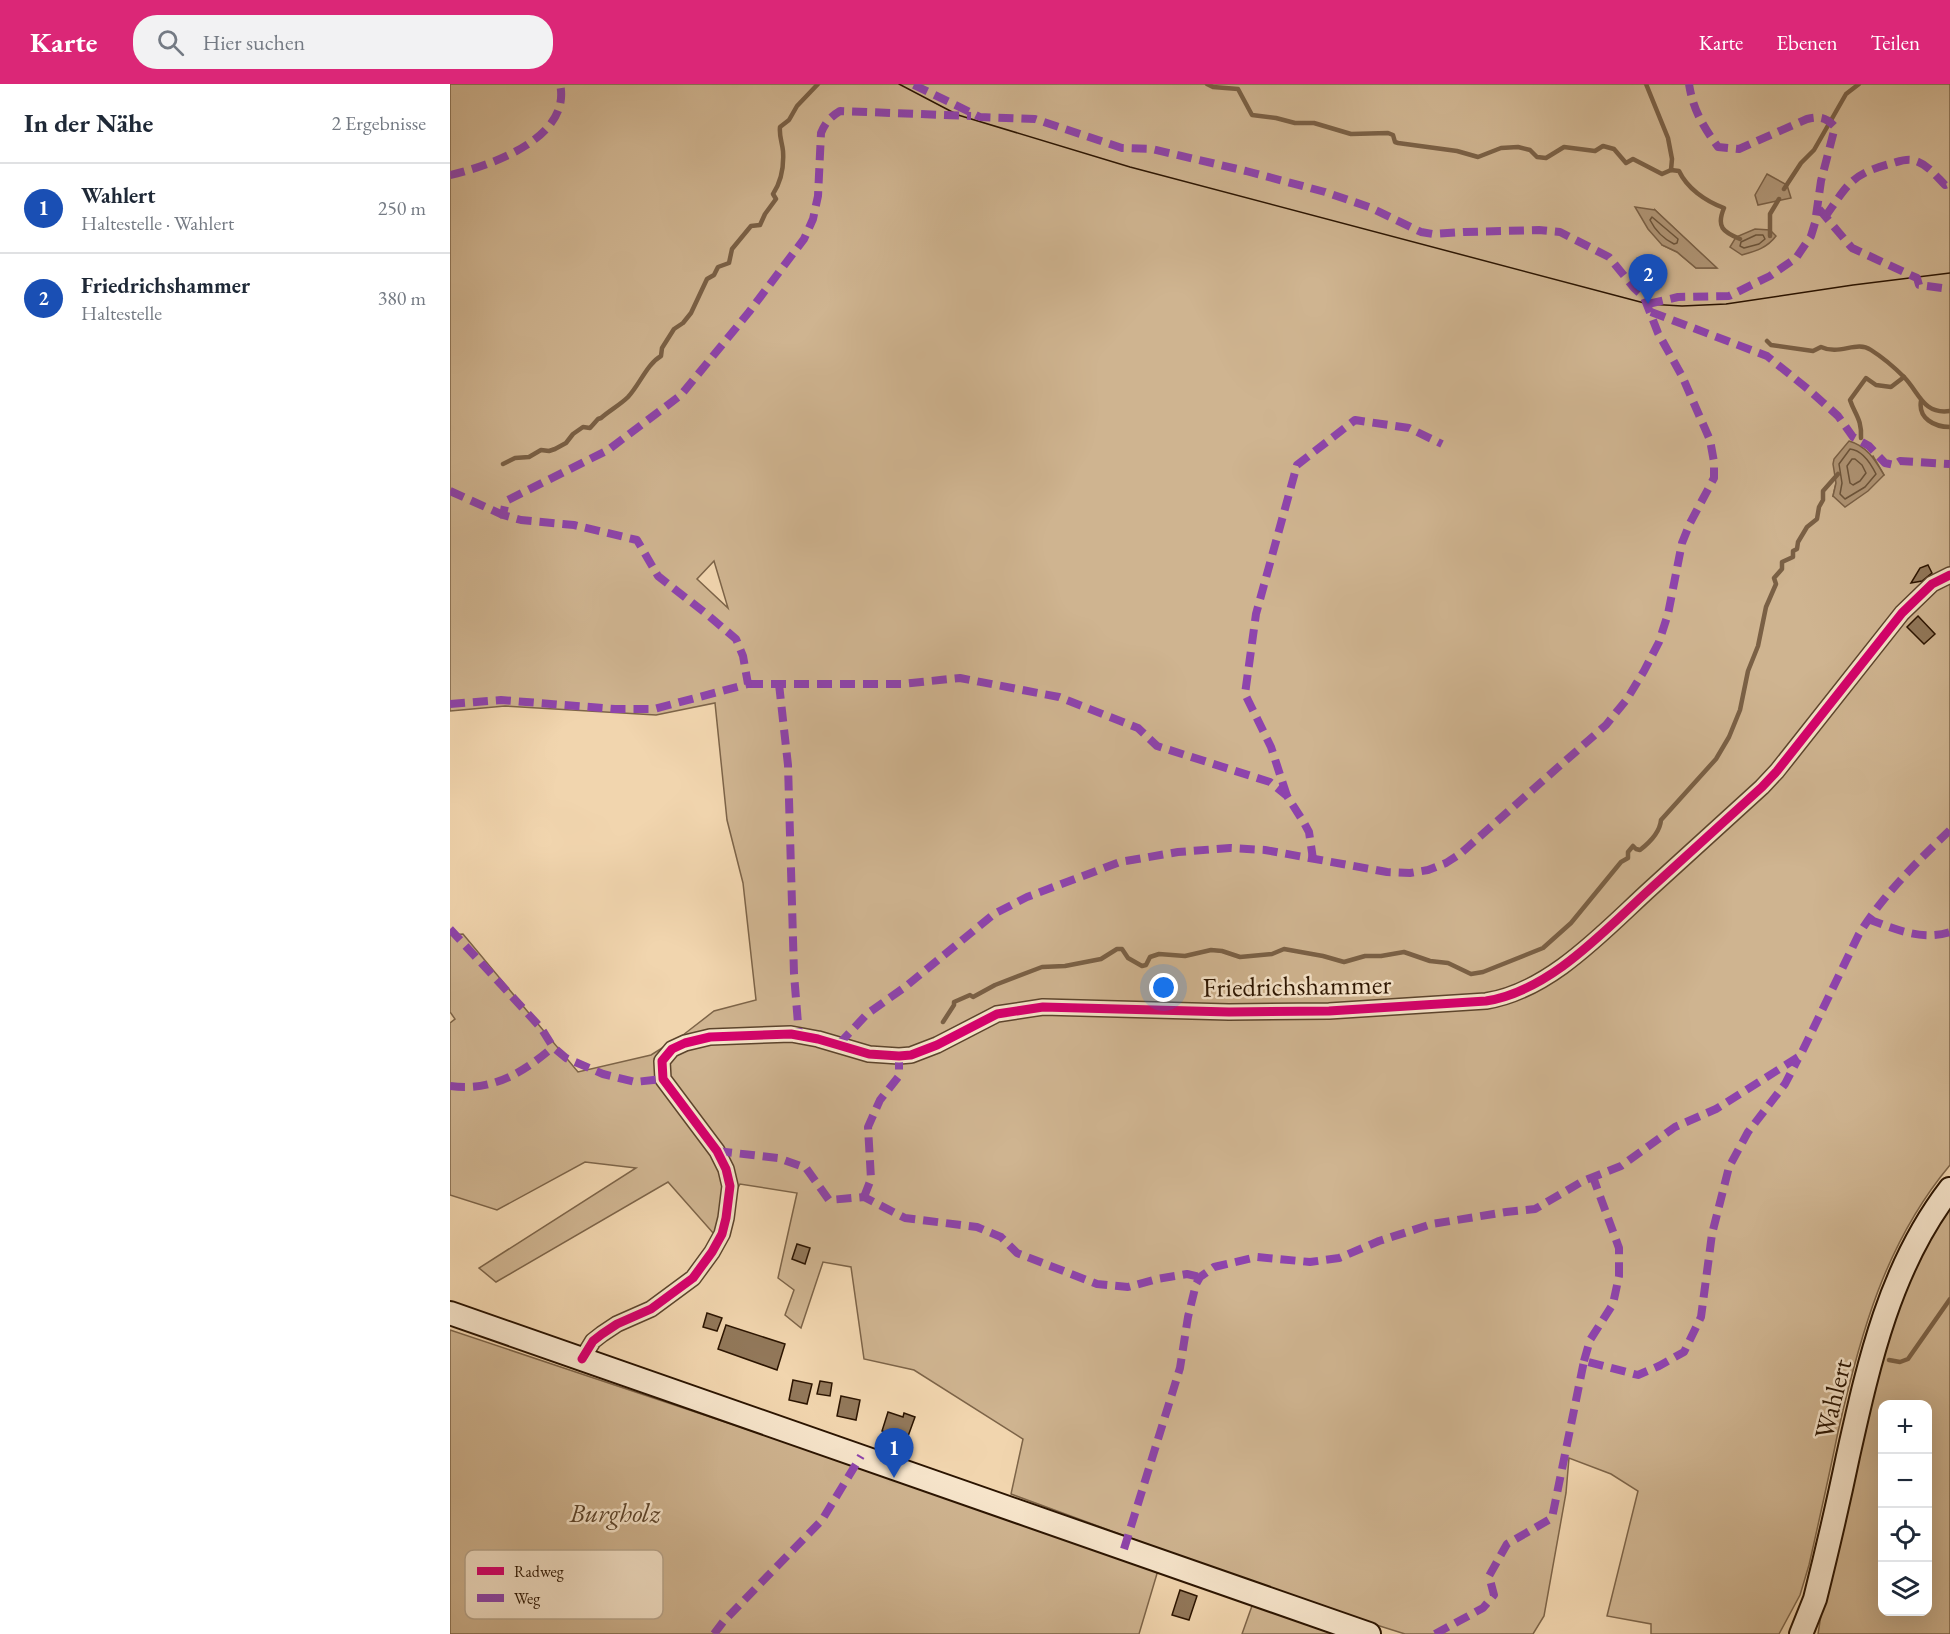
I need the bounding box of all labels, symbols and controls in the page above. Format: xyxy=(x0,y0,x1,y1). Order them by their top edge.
search box xyxy=(133,15,553,69)
text: Karte xyxy=(30,24,97,60)
icon: search xyxy=(154,26,187,59)
text: Hier suchen xyxy=(202,28,305,57)
text: Karte xyxy=(1699,29,1743,56)
text: Ebenen xyxy=(1776,29,1837,56)
text: Teilen xyxy=(1870,29,1920,56)
text: In der Nähe xyxy=(24,106,153,140)
text: 2 Ergebnisse xyxy=(331,110,426,136)
text: Wahlert xyxy=(81,181,155,210)
text: 1 xyxy=(38,195,49,221)
text: 250 m xyxy=(378,195,426,221)
text: Haltestelle · Wahlert xyxy=(81,210,234,236)
pin: 2 xyxy=(1628,254,1668,304)
text: Friedrichshammer xyxy=(81,271,250,300)
text: 2 xyxy=(38,285,49,311)
text: 380 m xyxy=(378,285,426,311)
text: Haltestelle xyxy=(81,300,162,326)
street label: Friedrichshammer xyxy=(1202,966,1392,1005)
your location xyxy=(1149,973,1178,1002)
street label: Wahlert xyxy=(1806,1355,1859,1443)
map controls xyxy=(1878,1400,1932,1616)
button: + xyxy=(1878,1400,1932,1454)
pin: 1 xyxy=(874,1428,914,1478)
button: − xyxy=(1878,1454,1932,1508)
park label: Burgholz xyxy=(568,1495,661,1530)
button: locate xyxy=(1878,1508,1932,1562)
legend xyxy=(465,1550,663,1619)
text: Radweg xyxy=(514,1561,565,1582)
button: layers xyxy=(1878,1562,1932,1616)
text: Weg xyxy=(514,1588,541,1609)

